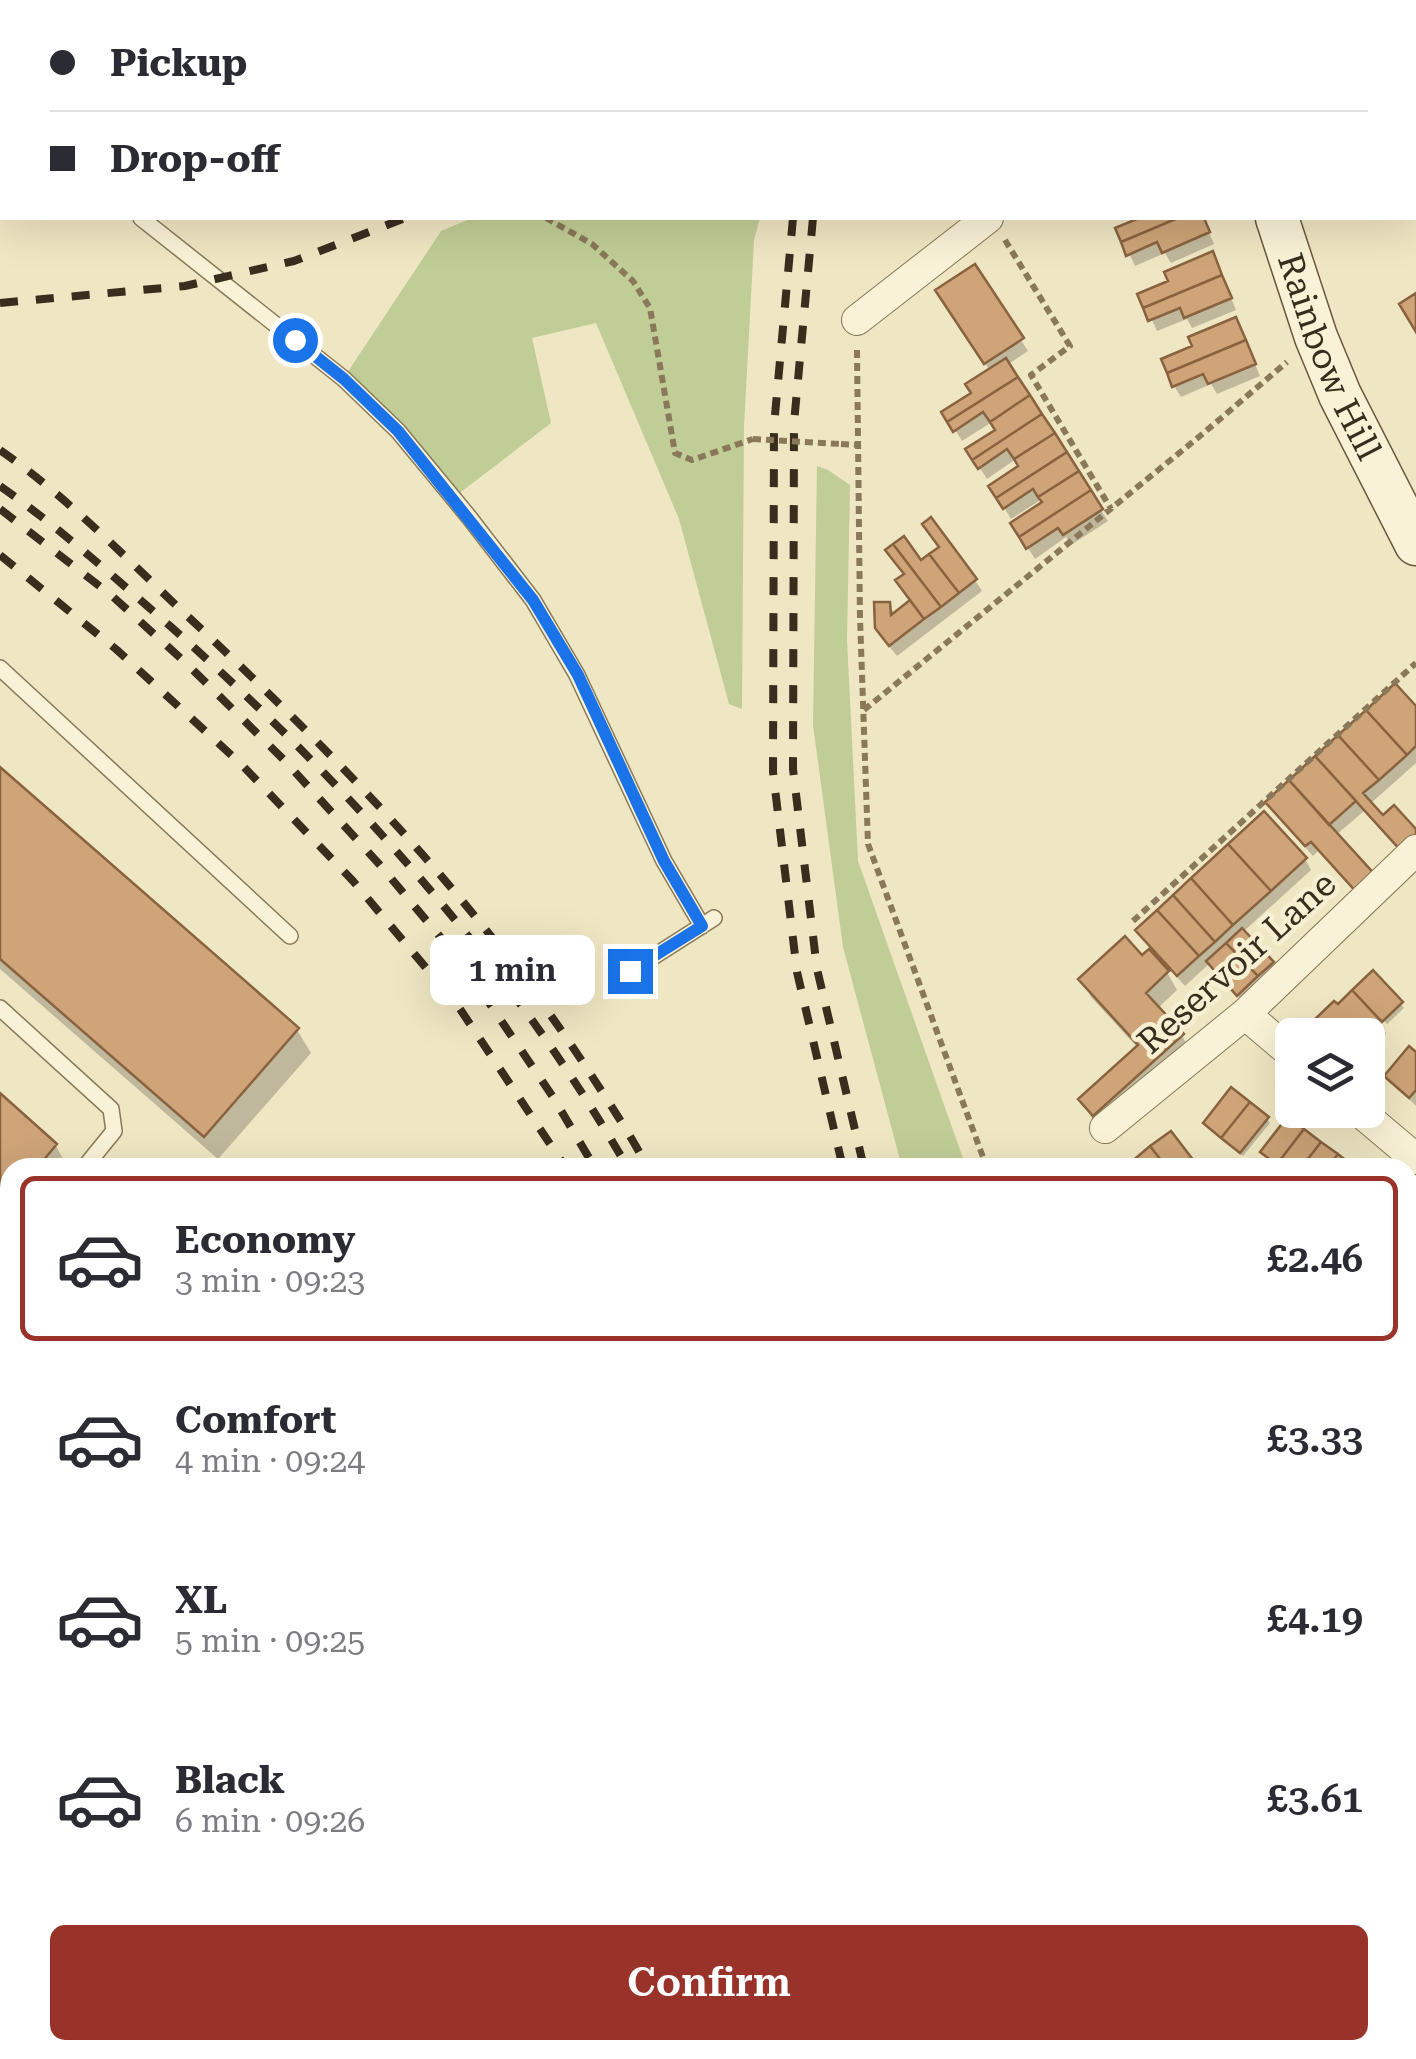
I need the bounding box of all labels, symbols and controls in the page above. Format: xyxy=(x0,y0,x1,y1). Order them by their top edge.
text: Pickup xyxy=(110,41,247,85)
text: Drop-off xyxy=(110,137,280,181)
street label: Rainbow Hill xyxy=(1269,248,1390,467)
route start xyxy=(273,318,318,363)
street label: Reservoir Lane xyxy=(1130,863,1344,1063)
callout: 1 min xyxy=(430,936,595,1006)
route end xyxy=(608,949,653,994)
text: 1 min xyxy=(468,951,557,989)
map controls xyxy=(1275,1018,1385,1128)
button: layers xyxy=(1275,1018,1385,1128)
icon: car xyxy=(55,1214,145,1304)
text: Economy xyxy=(175,1218,355,1262)
text: £2.46 xyxy=(1267,1237,1363,1281)
text: 3 min · 09:23 xyxy=(175,1262,365,1300)
icon: car xyxy=(55,1394,145,1484)
text: Comfort xyxy=(175,1398,336,1442)
text: £3.33 xyxy=(1267,1417,1363,1461)
text: 4 min · 09:24 xyxy=(175,1442,365,1480)
icon: car xyxy=(55,1574,145,1664)
text: XL xyxy=(175,1578,227,1622)
text: £4.19 xyxy=(1267,1597,1363,1641)
text: 5 min · 09:25 xyxy=(175,1622,365,1660)
icon: car xyxy=(55,1754,145,1844)
text: Black xyxy=(175,1758,285,1802)
text: £3.61 xyxy=(1267,1777,1363,1821)
text: 6 min · 09:26 xyxy=(175,1802,365,1840)
button: Confirm xyxy=(50,1925,1368,2040)

